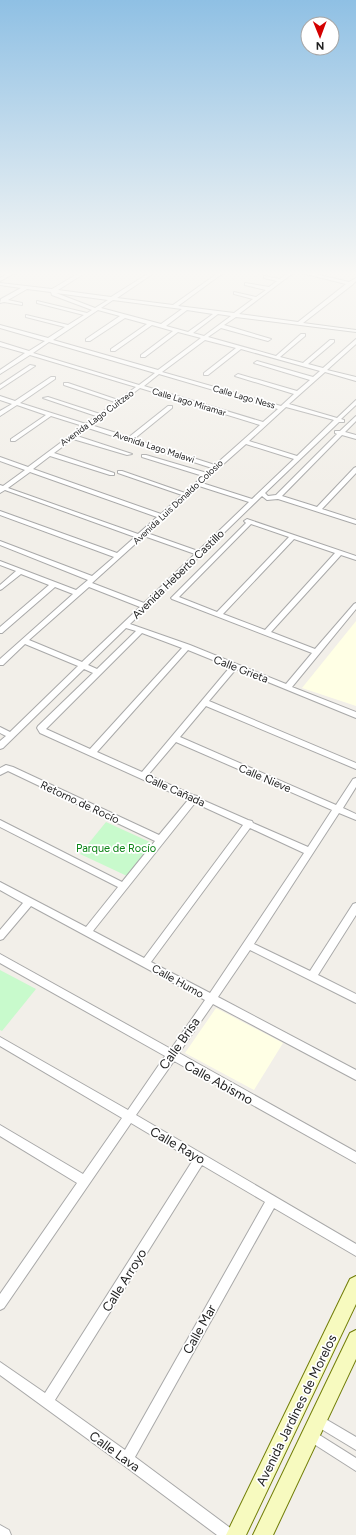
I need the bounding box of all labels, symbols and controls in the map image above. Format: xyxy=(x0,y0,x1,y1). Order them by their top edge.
north arrow xyxy=(300,16,340,56)
text: N xyxy=(316,39,325,52)
street label: Calle Lago Ness xyxy=(212,382,277,411)
street label: Calle Lago Miramar xyxy=(151,385,227,418)
street label: Avenida Lago Cuitzeo xyxy=(58,387,136,448)
street label: Avenida Lago Malawi xyxy=(112,428,196,465)
street label: Avenida Luis Donaldo Colosio xyxy=(130,457,225,546)
street label: Avenida Heberto Castillo xyxy=(130,527,227,622)
street label: Calle Grieta xyxy=(212,653,270,686)
street label: Calle Nieve xyxy=(237,762,293,795)
street label: Calle Cañada xyxy=(143,771,207,810)
street label: Retorno de Rocío xyxy=(38,778,121,826)
park label: Parque de Rocío xyxy=(76,842,156,855)
street label: Calle Humo xyxy=(150,962,206,1001)
street label: Calle Brisa xyxy=(156,1014,203,1072)
street label: Calle Abismo xyxy=(182,1057,256,1107)
street label: Calle Rayo xyxy=(148,1124,208,1167)
street label: Calle Arroyo xyxy=(99,1246,150,1314)
street label: Calle Mar xyxy=(180,1301,219,1357)
street label: Avenida Jardines de Morelos xyxy=(253,1332,340,1488)
street label: Calle Lava xyxy=(87,1428,143,1475)

